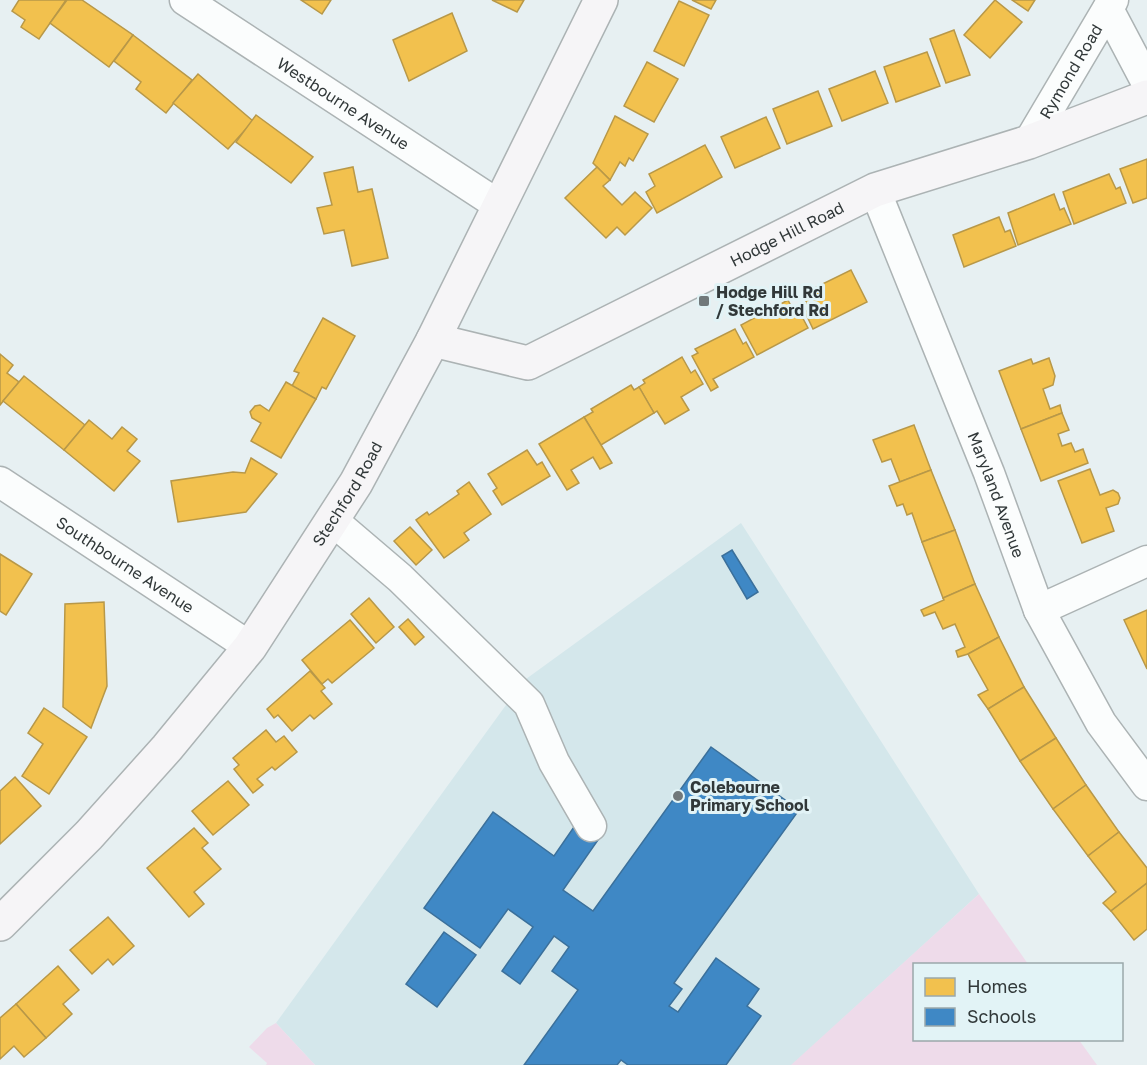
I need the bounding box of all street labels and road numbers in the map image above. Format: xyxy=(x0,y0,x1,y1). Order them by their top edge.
street label: Rymond Road xyxy=(1035,20,1106,122)
street label: Westbourne Avenue xyxy=(273,53,413,154)
street label: Hodge Hill Road xyxy=(727,197,847,271)
street label: Maryland Avenue xyxy=(963,429,1029,560)
street label: Stechford Road xyxy=(308,438,386,550)
street label: Southbourne Avenue xyxy=(53,512,198,617)

